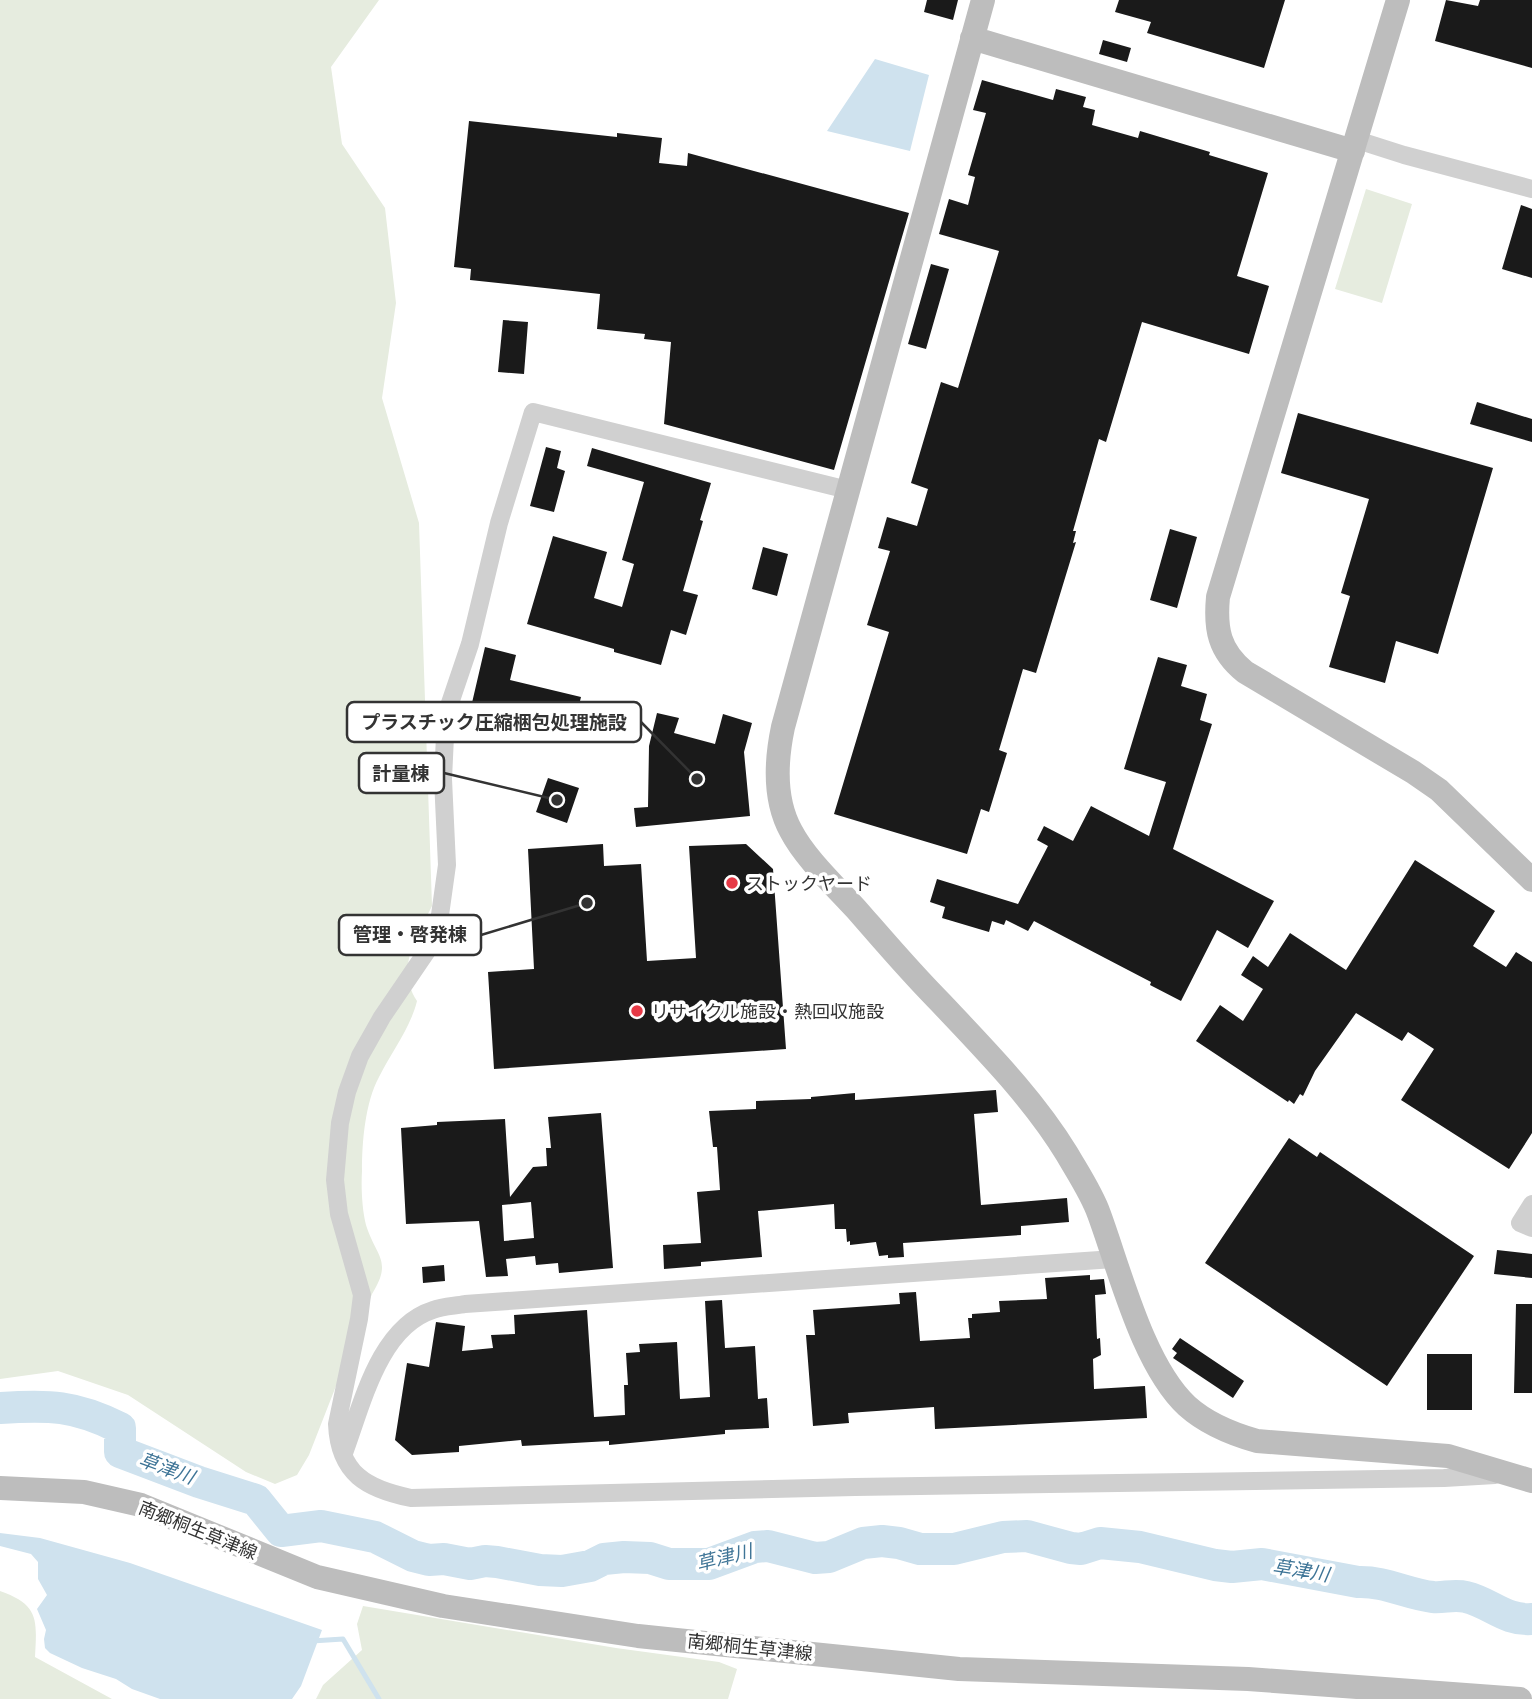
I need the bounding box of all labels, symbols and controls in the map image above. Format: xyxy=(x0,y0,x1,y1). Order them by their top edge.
callout: プラスチック圧縮梱包処理施設 xyxy=(347,702,641,742)
text: プラスチック圧縮梱包処理施設 xyxy=(361,711,627,733)
callout: 計量棟 xyxy=(359,753,444,793)
text: 計量棟 xyxy=(372,762,430,784)
place label: ストックヤード xyxy=(746,873,872,894)
marker: ストックヤード xyxy=(724,875,740,891)
callout: 管理・啓発棟 xyxy=(339,915,481,955)
text: 管理・啓発棟 xyxy=(353,923,467,945)
place label: リサイクル施設・熱回収施設 xyxy=(651,1001,884,1022)
marker: リサイクル施設・熱回収施設 xyxy=(629,1003,645,1019)
water label: 草津川 xyxy=(136,1448,199,1489)
street label: 南郷桐生草津線 xyxy=(136,1497,260,1563)
water label: 草津川 xyxy=(694,1539,756,1575)
water label: 草津川 xyxy=(1271,1555,1333,1586)
street label: 南郷桐生草津線 xyxy=(686,1630,814,1664)

